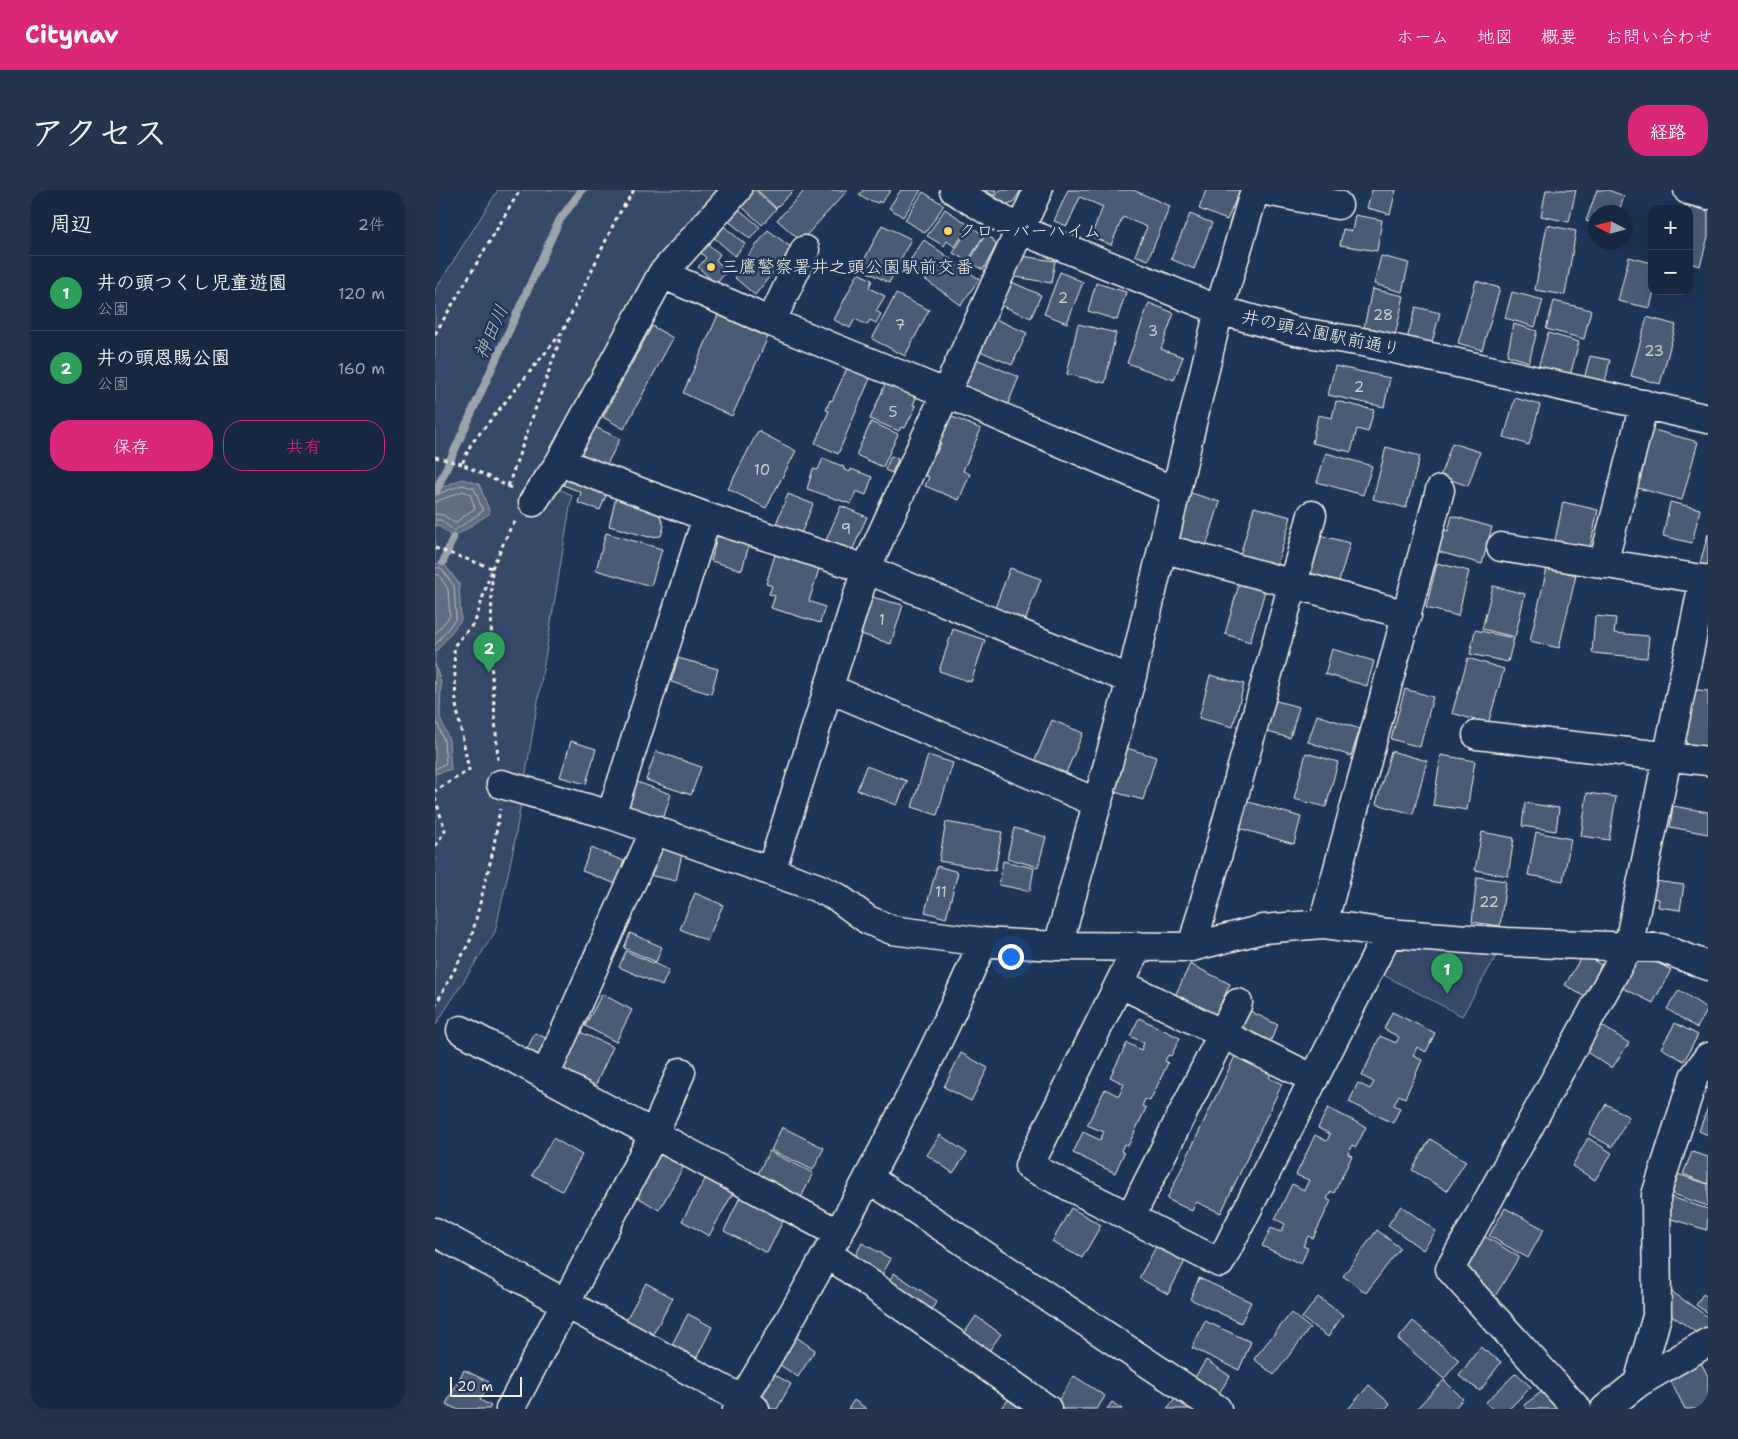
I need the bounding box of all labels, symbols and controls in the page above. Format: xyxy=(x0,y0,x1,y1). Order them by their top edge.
text: Citynav xyxy=(25,19,119,51)
text: ホーム xyxy=(1396,25,1449,49)
text: 地図 xyxy=(1477,25,1513,49)
text: 概要 xyxy=(1541,25,1577,49)
text: お問い合わせ xyxy=(1605,25,1713,49)
button: 経路 xyxy=(1628,105,1708,156)
text: アクセス xyxy=(30,109,168,156)
north arrow xyxy=(1588,205,1633,250)
map controls xyxy=(1648,205,1693,295)
button: + xyxy=(1648,205,1693,250)
text: 周辺 xyxy=(50,210,92,238)
text: 2件 xyxy=(358,214,385,235)
place label: クローバーハイム xyxy=(958,219,1101,243)
marker: クローバーハイム xyxy=(942,225,954,237)
button: − xyxy=(1648,250,1693,295)
place label: 三鷹警察署井之頭公園駅前交番 xyxy=(721,255,973,279)
marker: 三鷹警察署井之頭公園駅前交番 xyxy=(705,261,717,273)
text: 井の頭つくし児童遊園 xyxy=(97,270,287,295)
text: 1 xyxy=(62,283,70,304)
text: 120 m xyxy=(338,283,385,304)
house number: 2 xyxy=(1058,288,1068,308)
text: 公園 xyxy=(97,298,129,319)
water label: 神田川 xyxy=(468,301,514,363)
street label: 井の頭公園駅前通り xyxy=(1239,304,1403,362)
house number: 28 xyxy=(1373,305,1393,325)
house number: 7 xyxy=(895,315,905,335)
house number: 3 xyxy=(1148,321,1158,341)
house number: 23 xyxy=(1644,341,1664,361)
text: 井の頭恩賜公園 xyxy=(97,345,230,370)
text: 2 xyxy=(60,358,72,379)
text: 160 m xyxy=(338,358,385,379)
text: 公園 xyxy=(97,373,129,394)
house number: 2 xyxy=(1354,377,1364,397)
house number: 5 xyxy=(888,402,898,422)
button: 保存 xyxy=(50,420,213,471)
button: 共有 xyxy=(223,420,385,471)
house number: 10 xyxy=(754,460,770,480)
house number: 9 xyxy=(841,519,851,539)
house number: 1 xyxy=(879,610,885,630)
pin: 2 xyxy=(473,632,505,673)
house number: 11 xyxy=(935,882,947,902)
house number: 22 xyxy=(1479,892,1499,912)
your location xyxy=(998,944,1024,970)
pin: 1 xyxy=(1431,953,1463,994)
scale bar xyxy=(450,1374,523,1397)
text: 20 m xyxy=(457,1377,493,1395)

